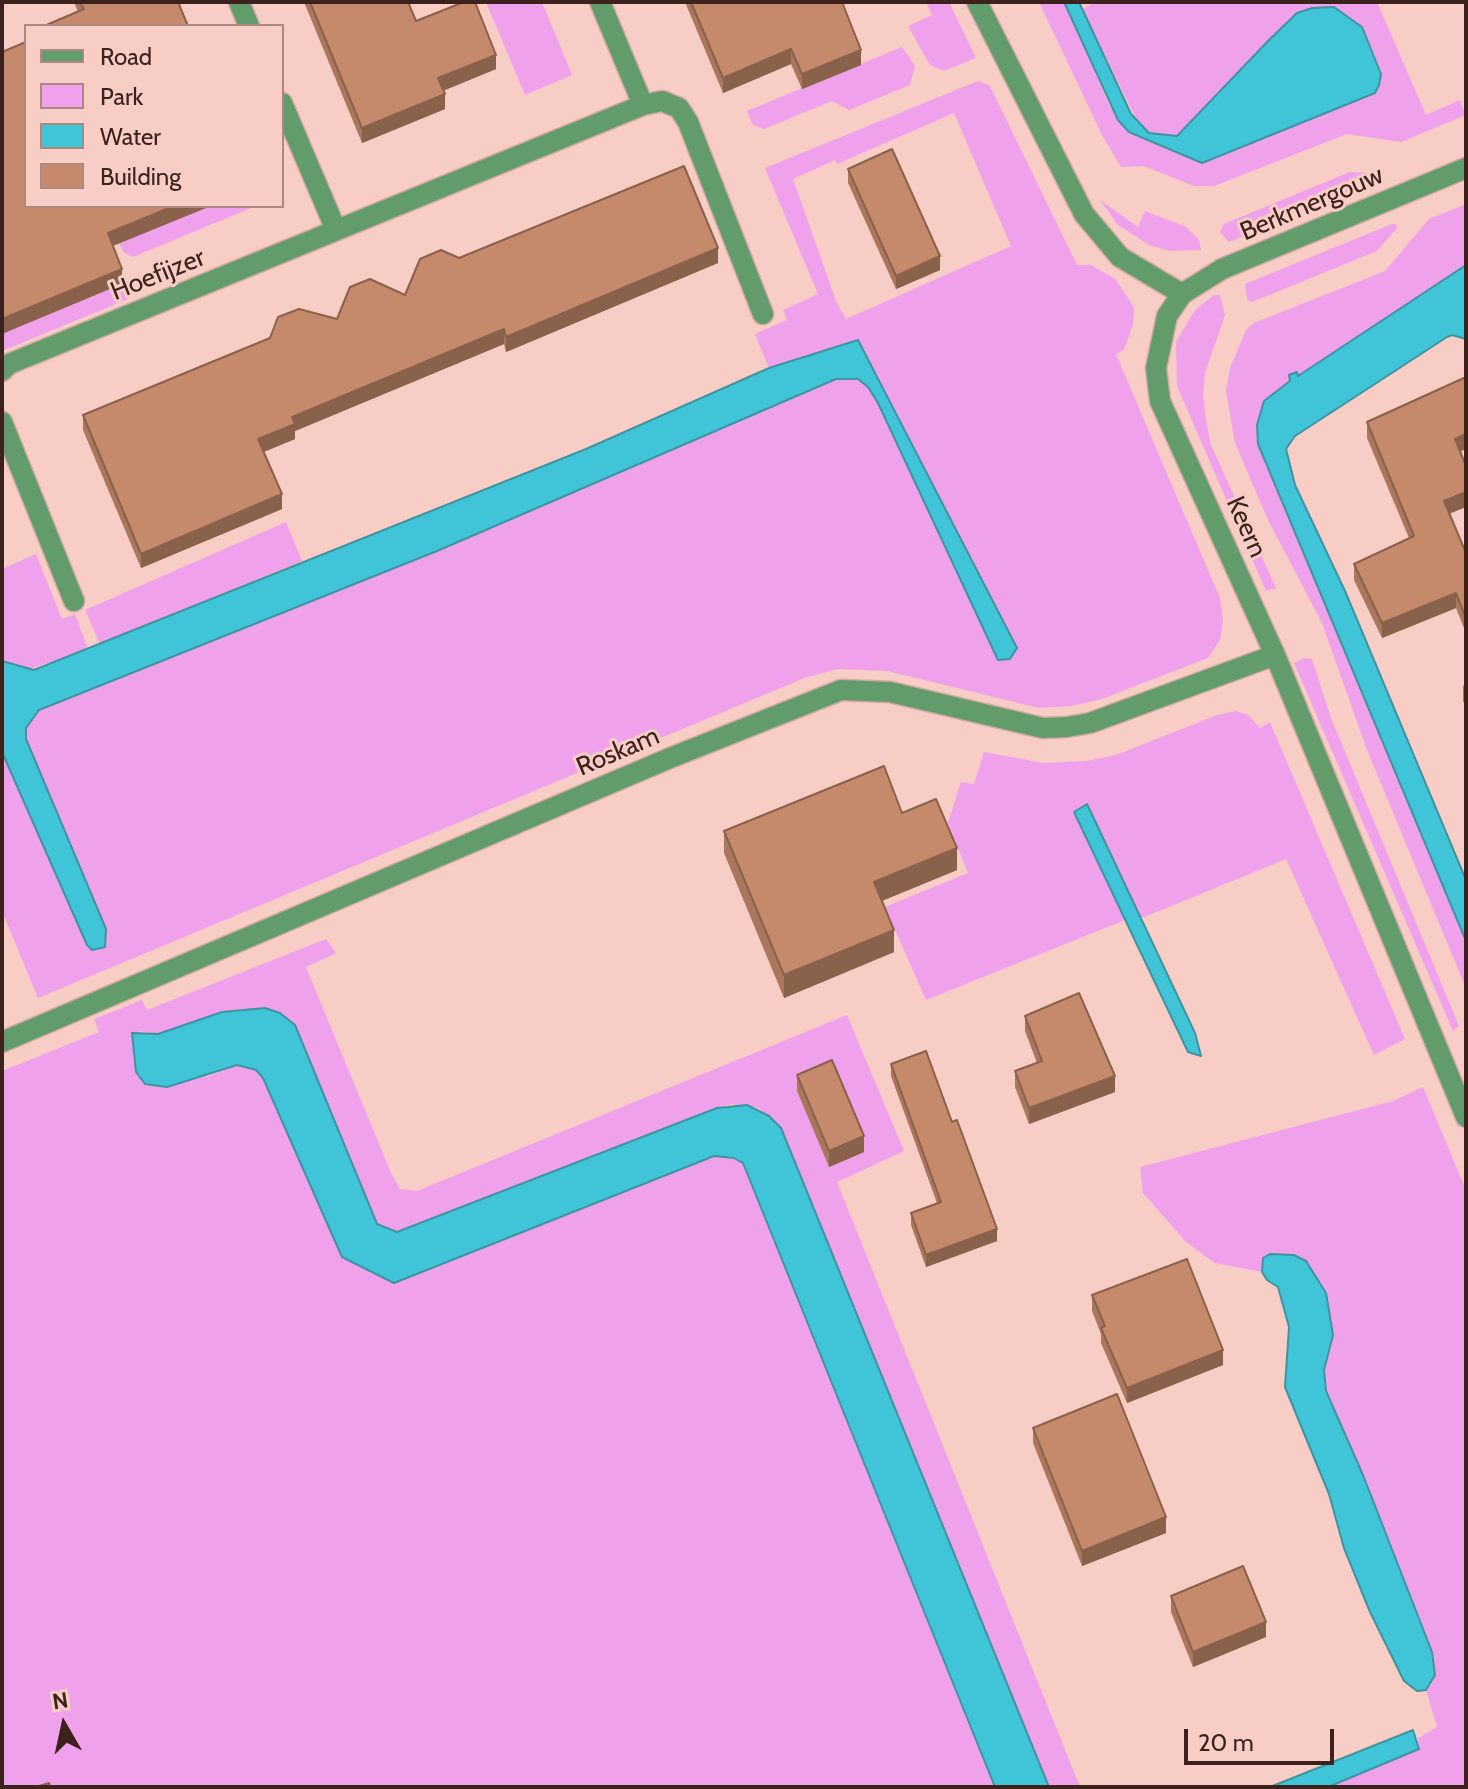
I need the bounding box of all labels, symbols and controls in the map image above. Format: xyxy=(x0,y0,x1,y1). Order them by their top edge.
legend xyxy=(24,24,284,208)
text: Road xyxy=(100,42,152,71)
text: Park xyxy=(100,82,143,111)
text: Water xyxy=(100,122,161,151)
street label: Berkmergouw xyxy=(1236,160,1388,248)
text: Building xyxy=(100,162,181,191)
street label: Hoefijzer xyxy=(106,242,210,308)
street label: Keern xyxy=(1219,492,1273,562)
street label: Roskam xyxy=(572,721,664,783)
north arrow xyxy=(24,1685,104,1765)
text: N xyxy=(50,1686,70,1715)
scale bar xyxy=(1188,1713,1338,1763)
text: 20 m xyxy=(1198,1728,1254,1757)

